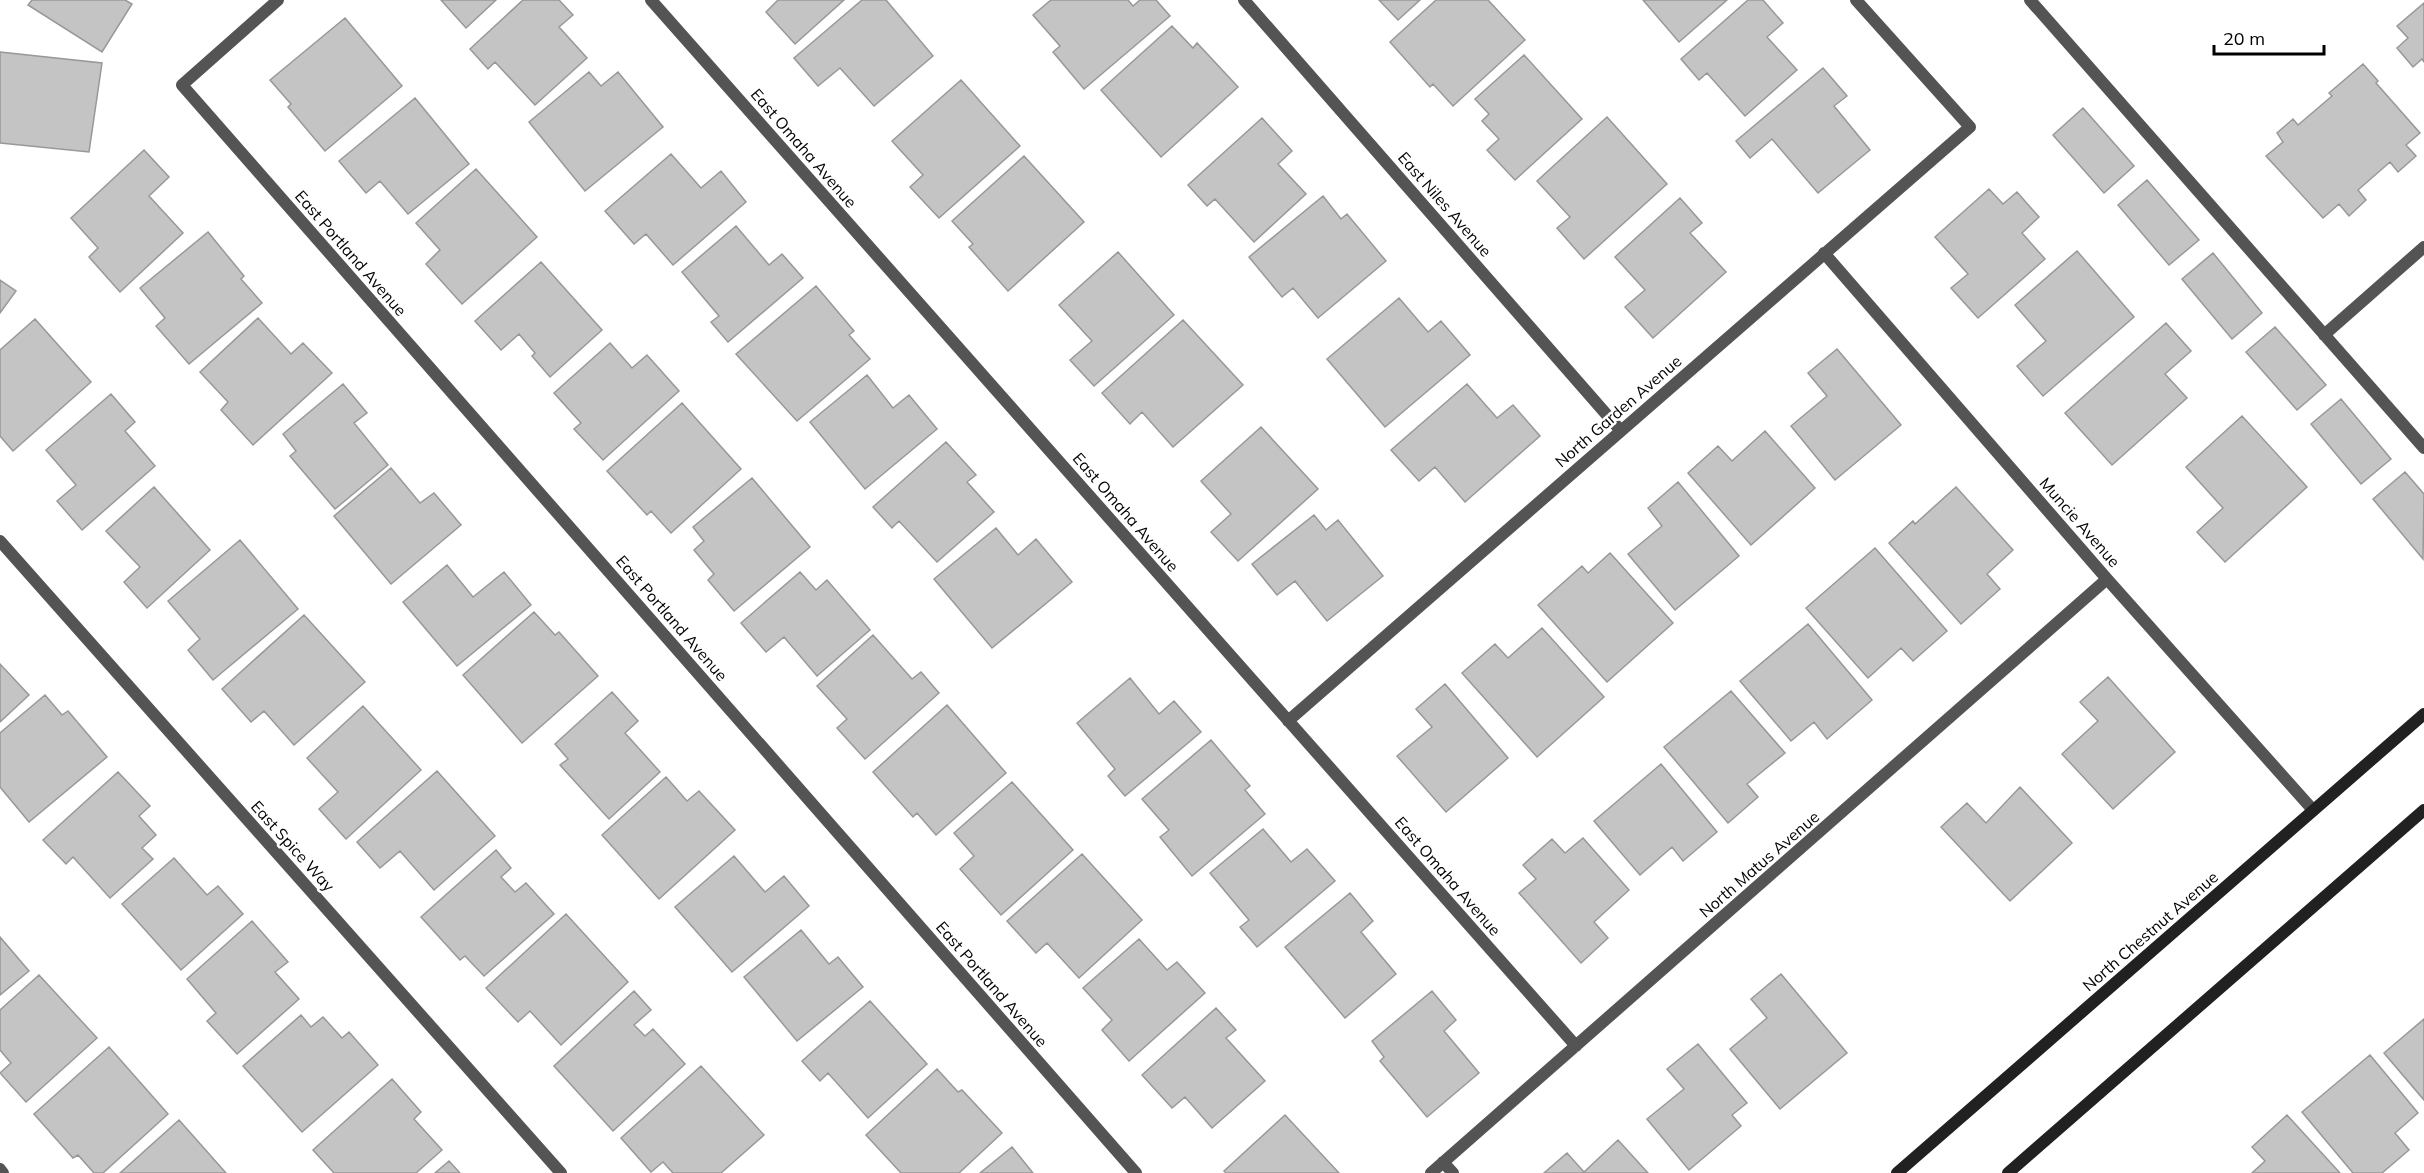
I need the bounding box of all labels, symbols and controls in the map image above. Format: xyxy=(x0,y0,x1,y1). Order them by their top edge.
scale bar xyxy=(2214,18,2324,56)
text: 20 m xyxy=(2223,27,2265,50)
street label: East Omaha Avenue xyxy=(747,84,861,212)
street label: East Niles Avenue xyxy=(1394,147,1496,261)
street label: East Portland Avenue xyxy=(291,186,411,320)
street label: North Garden Avenue xyxy=(1551,351,1685,471)
street label: East Omaha Avenue xyxy=(1069,448,1183,576)
street label: Muncie Avenue xyxy=(2035,473,2125,571)
street label: East Portland Avenue xyxy=(612,551,732,685)
street label: East Spice Way xyxy=(247,796,339,896)
street label: North Matus Avenue xyxy=(1695,806,1823,922)
street label: East Omaha Avenue xyxy=(1391,812,1505,940)
street label: North Chestnut Avenue xyxy=(2078,867,2222,995)
street label: East Portland Avenue xyxy=(932,917,1052,1051)

